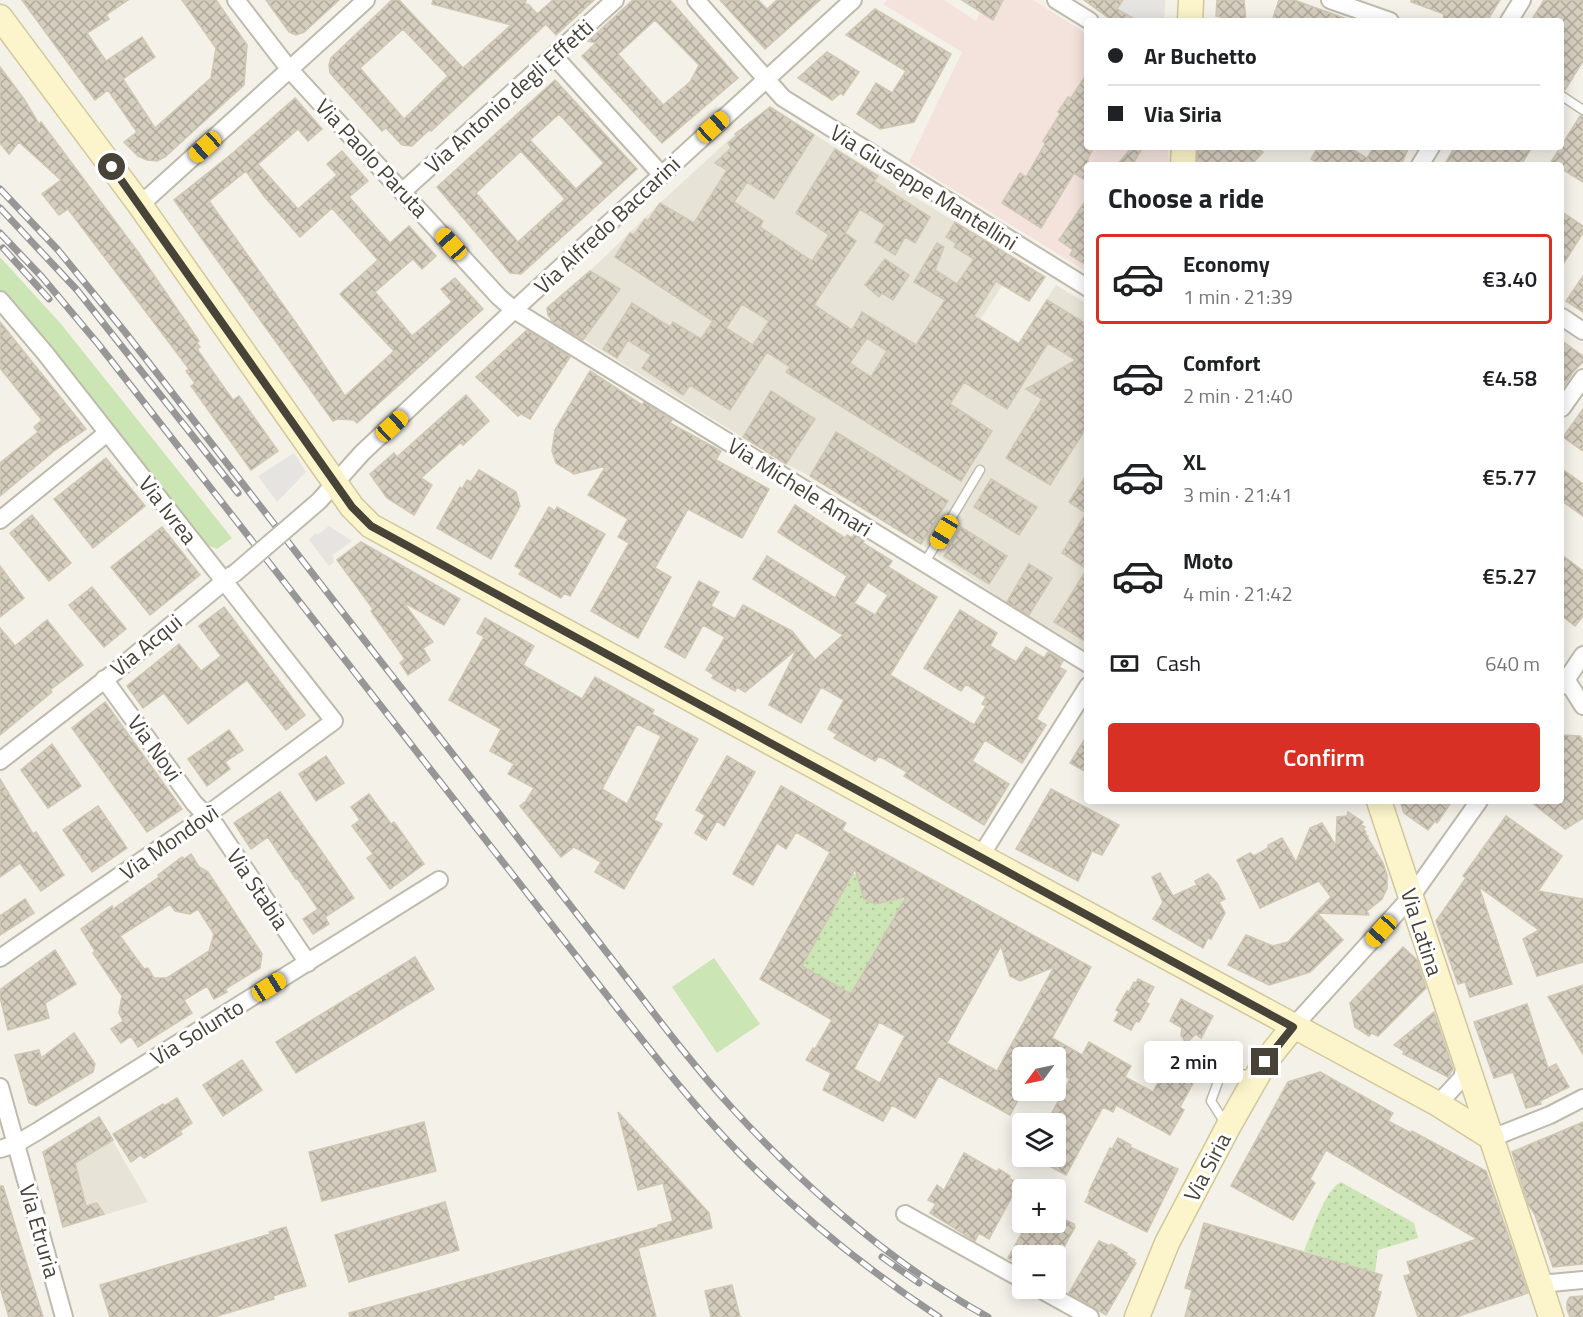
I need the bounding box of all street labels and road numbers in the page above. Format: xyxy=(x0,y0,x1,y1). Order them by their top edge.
street label: Via Antonio degli Effetti xyxy=(417,11,601,181)
street label: Via Paolo Paruta xyxy=(308,91,436,225)
street label: Via Giuseppe Mantellini xyxy=(824,115,1024,259)
street label: Via Alfredo Baccarini xyxy=(526,148,688,302)
street label: Via Michele Amari xyxy=(721,429,879,545)
street label: Via Ivrea xyxy=(130,468,206,552)
street label: Via Acqui xyxy=(103,605,189,685)
street label: Via Novi xyxy=(119,708,191,788)
street label: Via Mondovì xyxy=(113,795,225,889)
street label: Via Stabia xyxy=(218,842,298,936)
street label: Via Latina xyxy=(1392,884,1452,980)
street label: Via Solunto xyxy=(144,990,250,1074)
street label: Via Siria xyxy=(1175,1126,1239,1208)
street label: Via Etruria xyxy=(10,1180,70,1282)

